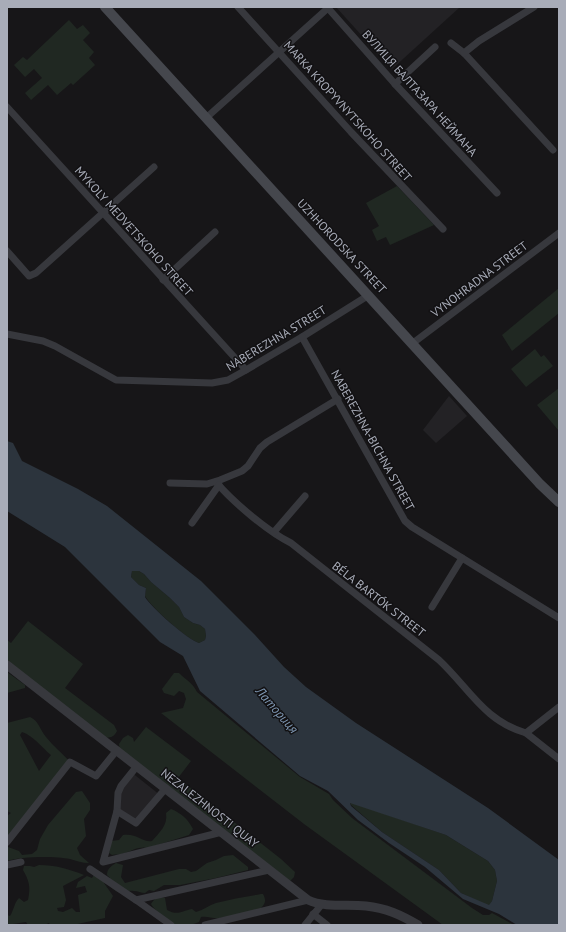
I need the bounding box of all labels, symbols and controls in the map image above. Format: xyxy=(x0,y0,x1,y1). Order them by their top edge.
street label: ВУЛИЦЯ БАЛТАЗАРА НЕЙМАНА xyxy=(359,27,481,159)
street label: MARKA KROPYVNYTSKOHO STREET xyxy=(281,38,415,185)
street label: MYKOLY MEDVETSKOHO STREET xyxy=(72,163,197,299)
street label: UZHHORODSKA STREET xyxy=(294,195,390,297)
street label: VYNOHRADNA STREET xyxy=(427,238,531,321)
street label: NABEREZHNA STREET xyxy=(223,302,329,374)
street label: NABEREZHNA-BICHNA STREET xyxy=(328,367,418,513)
street label: BÉLA BARTÓK STREET xyxy=(329,558,429,640)
water label: Латориця xyxy=(251,682,302,737)
street label: NEZALEZHNOSTI QUAY xyxy=(158,765,262,851)

